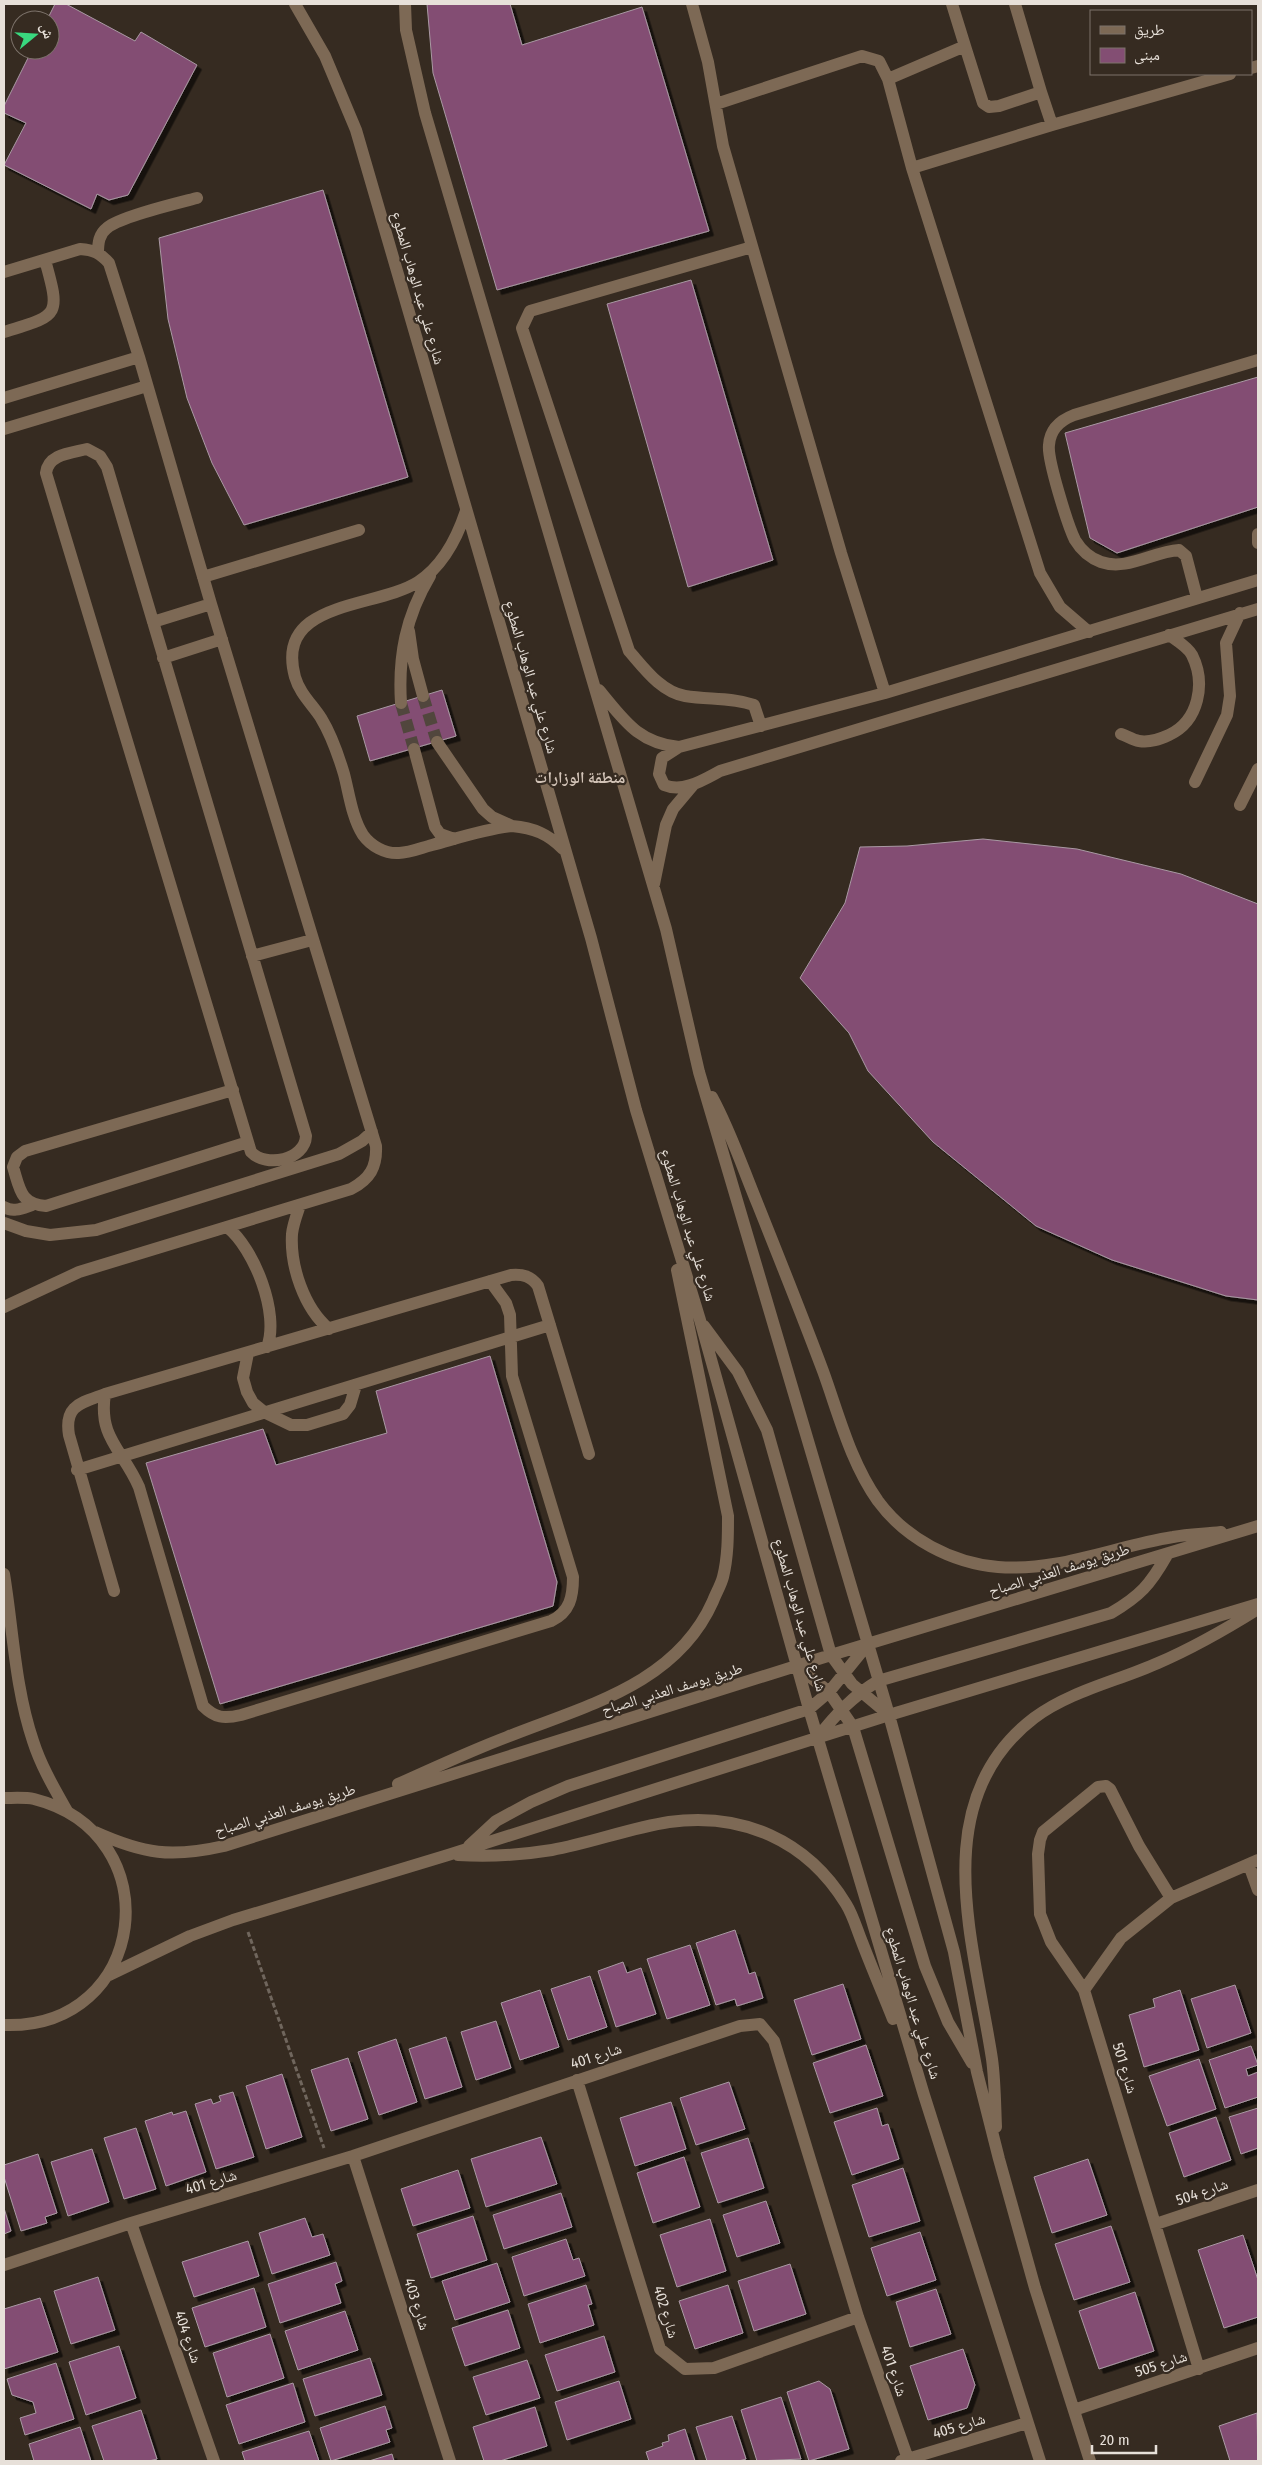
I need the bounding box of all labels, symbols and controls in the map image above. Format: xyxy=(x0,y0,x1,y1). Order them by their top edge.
north arrow xyxy=(10,10,60,60)
legend xyxy=(1090,10,1252,75)
text: ش xyxy=(37,21,57,41)
text: طريق xyxy=(1134,21,1165,40)
text: مبنى xyxy=(1134,46,1160,65)
street label: شارع علي عبد الوهاب المطوع xyxy=(385,209,449,368)
street label: شارع علي عبد الوهاب المطوع xyxy=(498,598,562,757)
district label: منطقة الوزارات xyxy=(535,768,625,787)
street label: شارع علي عبد الوهاب المطوع xyxy=(654,1147,720,1304)
street label: شارع علي عبد الوهاب المطوع xyxy=(767,1536,831,1695)
street label: طريق يوسف العذبي الصباح xyxy=(986,1540,1132,1603)
street label: طريق يوسف العذبي الصباح xyxy=(599,1659,745,1722)
street label: طريق يوسف العذبي الصباح xyxy=(212,1780,358,1843)
street label: شارع علي عبد الوهاب المطوع xyxy=(879,1925,945,2082)
street label: شارع 401 xyxy=(568,2039,624,2074)
street label: شارع 501 xyxy=(1108,2040,1141,2096)
street label: شارع 401 xyxy=(183,2166,239,2199)
street label: شارع 504 xyxy=(1174,2175,1231,2210)
street label: شارع 403 xyxy=(399,2276,434,2333)
street label: شارع 402 xyxy=(649,2284,682,2341)
street label: شارع 404 xyxy=(170,2308,205,2366)
street label: شارع 401 xyxy=(876,2343,911,2399)
street label: شارع 505 xyxy=(1133,2347,1190,2382)
street label: شارع 405 xyxy=(931,2409,988,2443)
scale bar xyxy=(1092,2422,1156,2454)
text: 20 m xyxy=(1100,2431,1130,2449)

